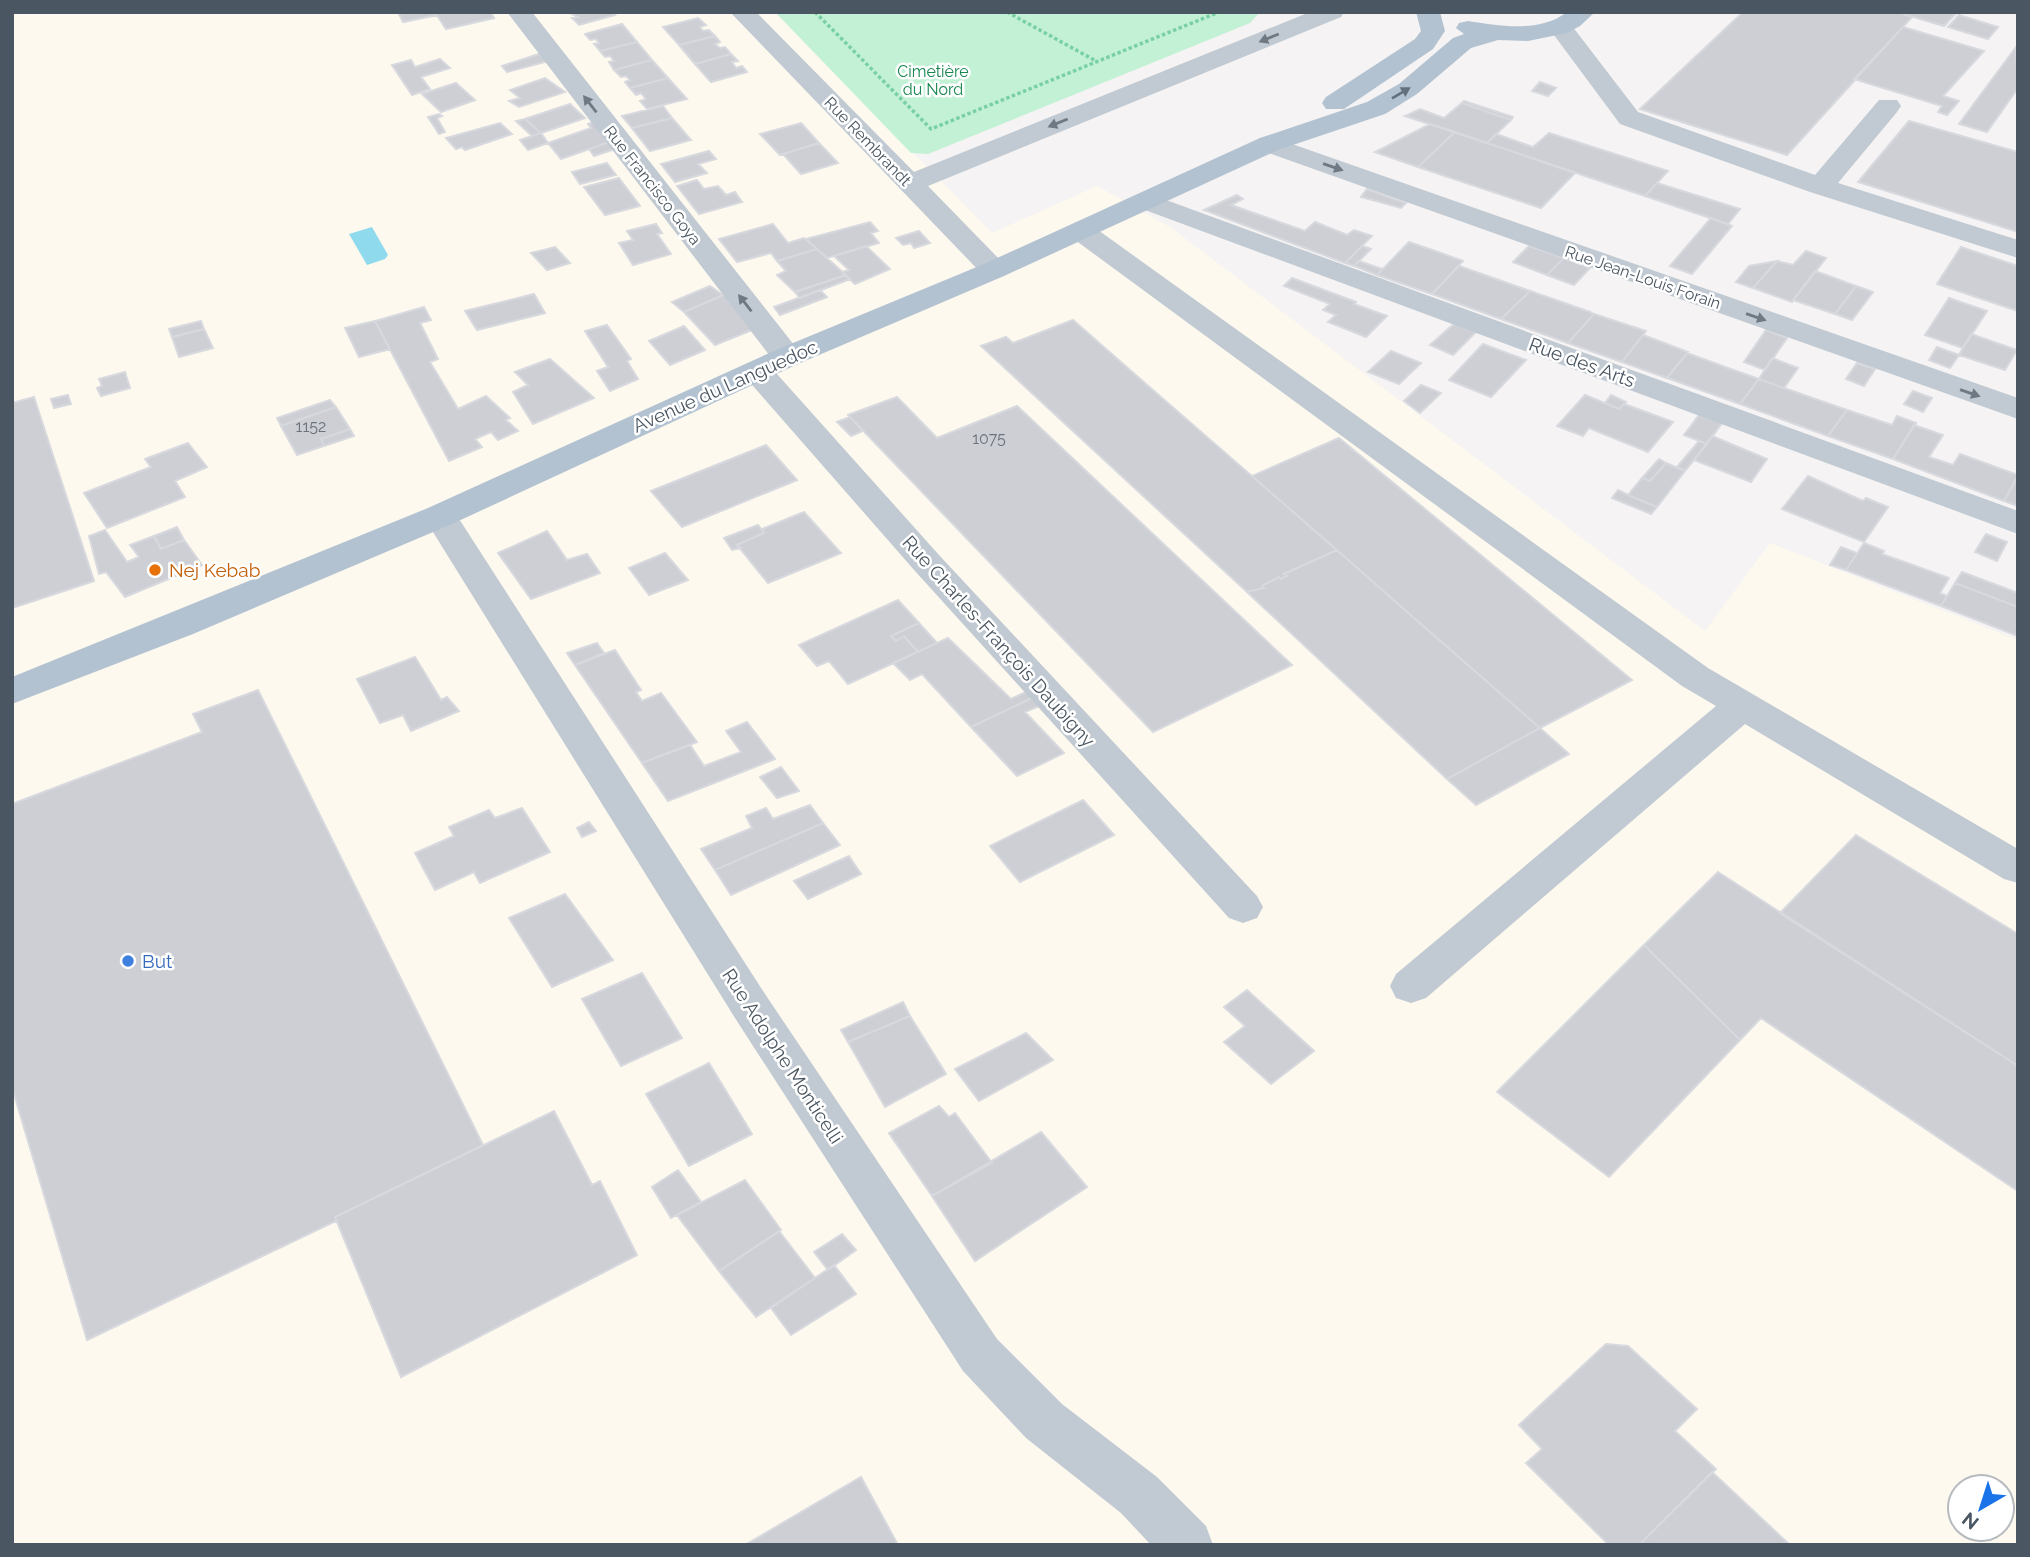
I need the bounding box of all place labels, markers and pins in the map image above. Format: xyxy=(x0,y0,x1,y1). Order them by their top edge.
place label: Nej Kebab xyxy=(169,559,260,581)
marker: Nej Kebab xyxy=(147,562,163,578)
place label: But xyxy=(142,950,173,972)
marker: But xyxy=(120,953,136,969)

